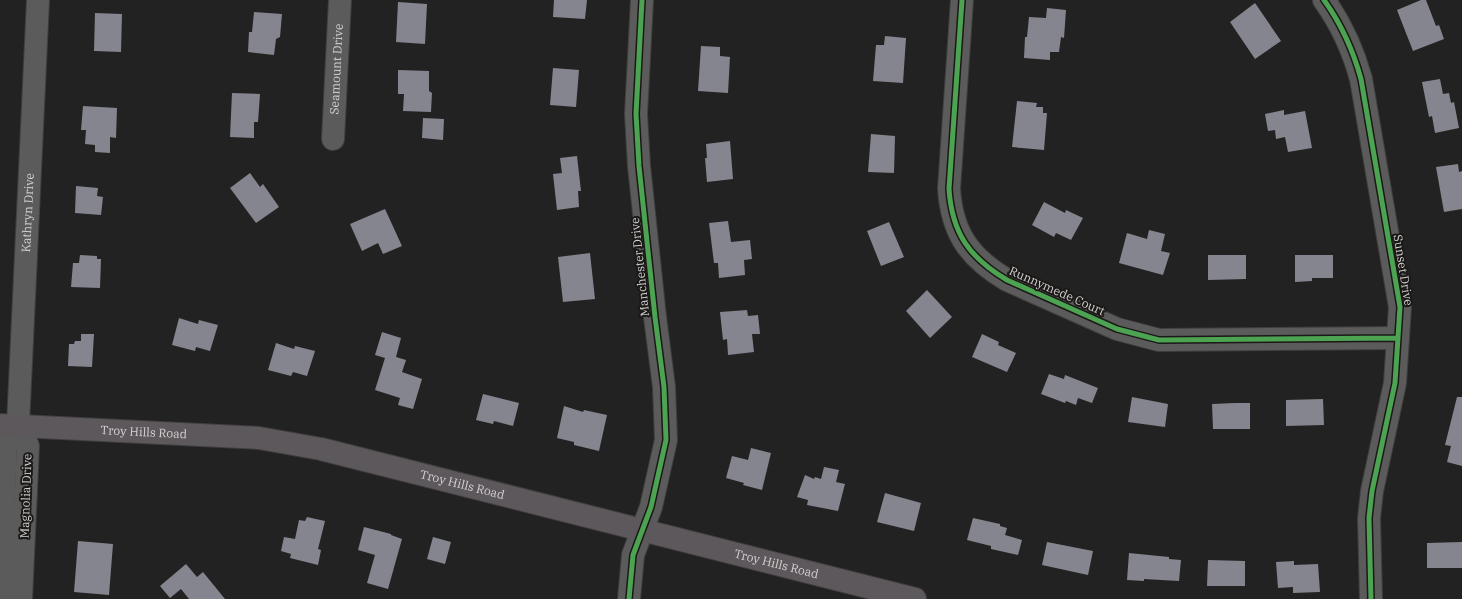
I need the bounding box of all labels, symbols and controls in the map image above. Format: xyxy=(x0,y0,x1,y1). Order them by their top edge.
street label: Seamount Drive xyxy=(326,23,346,115)
street label: Kathryn Drive xyxy=(18,173,37,253)
street label: Manchester Drive xyxy=(627,217,652,317)
street label: Sunset Drive xyxy=(1390,233,1417,307)
street label: Runnymede Court xyxy=(1007,263,1107,318)
street label: Troy Hills Road xyxy=(100,422,188,441)
street label: Magnolia Drive xyxy=(17,453,34,539)
street label: Troy Hills Road xyxy=(419,466,506,502)
street label: Troy Hills Road xyxy=(733,546,820,581)

